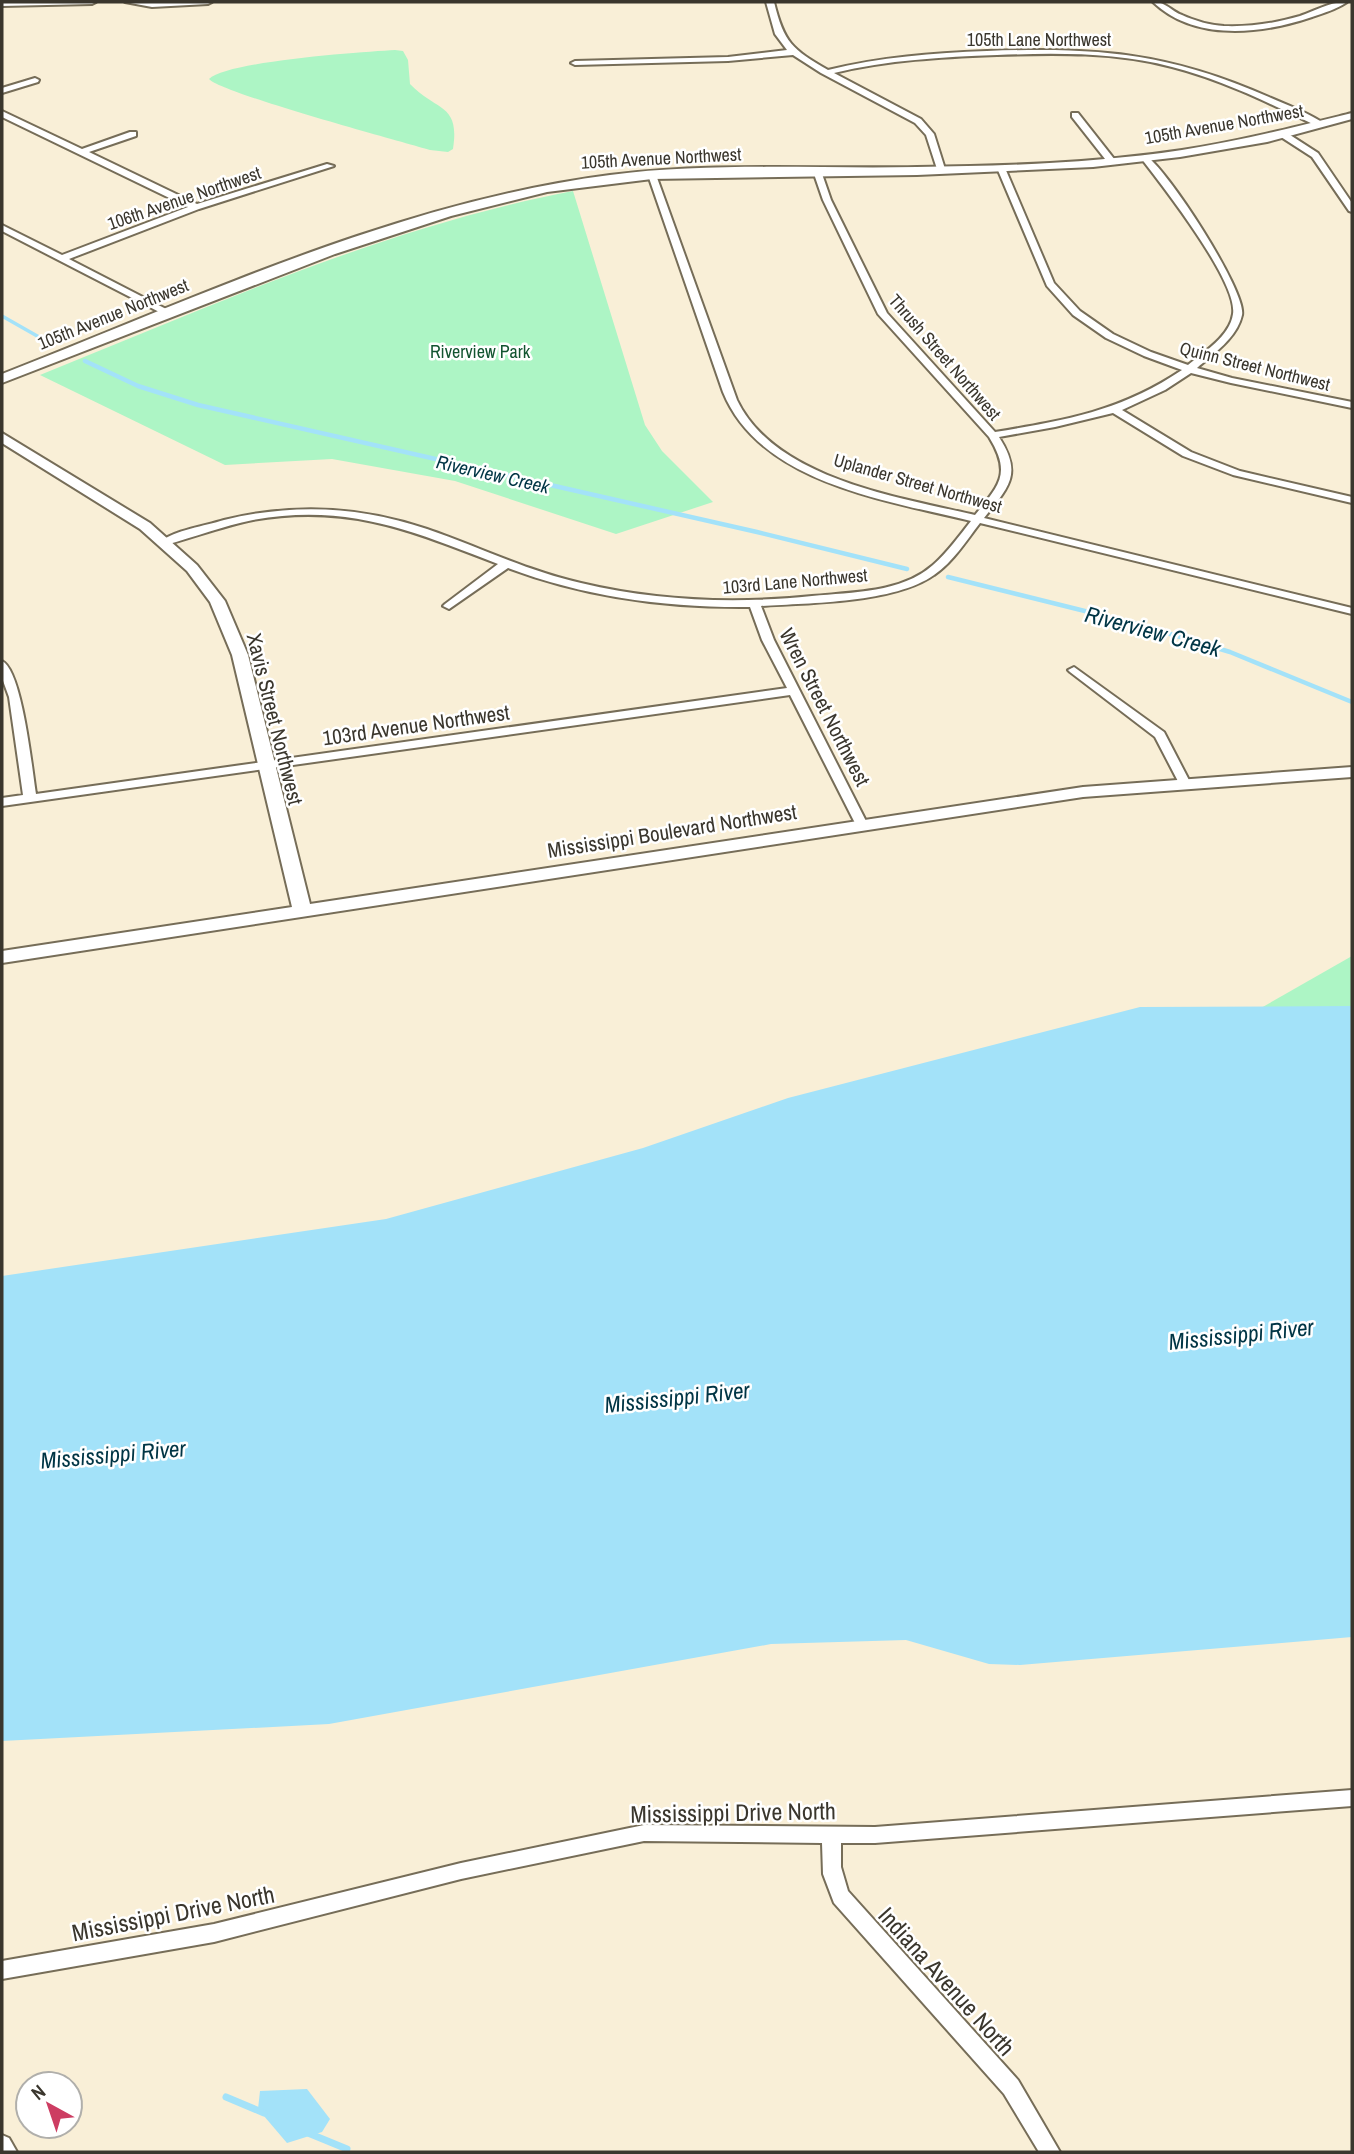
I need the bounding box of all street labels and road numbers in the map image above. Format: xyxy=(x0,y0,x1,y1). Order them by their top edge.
street label: 105th Lane Northwest xyxy=(967,27,1111,52)
street label: 105th Avenue Northwest xyxy=(1143,98,1305,150)
street label: 105th Avenue Northwest xyxy=(580,141,742,175)
street label: 106th Avenue Northwest xyxy=(104,160,264,236)
street label: 105th Avenue Northwest xyxy=(34,272,192,356)
street label: Thrush Street Northwest xyxy=(883,288,1007,426)
street label: Quinn Street Northwest xyxy=(1177,335,1333,397)
street label: Uplander Street Northwest xyxy=(831,447,1005,519)
street label: 103rd Lane Northwest xyxy=(722,562,868,600)
street label: Wren Street Northwest xyxy=(773,623,877,791)
street label: Xavis Street Northwest xyxy=(240,630,310,808)
street label: 103rd Avenue Northwest xyxy=(321,698,511,752)
street label: Mississippi Boulevard Northwest xyxy=(545,797,799,865)
street label: Mississippi Drive North xyxy=(630,1794,836,1830)
street label: Mississippi Drive North xyxy=(69,1878,277,1948)
street label: Indiana Avenue North xyxy=(872,1900,1022,2062)

